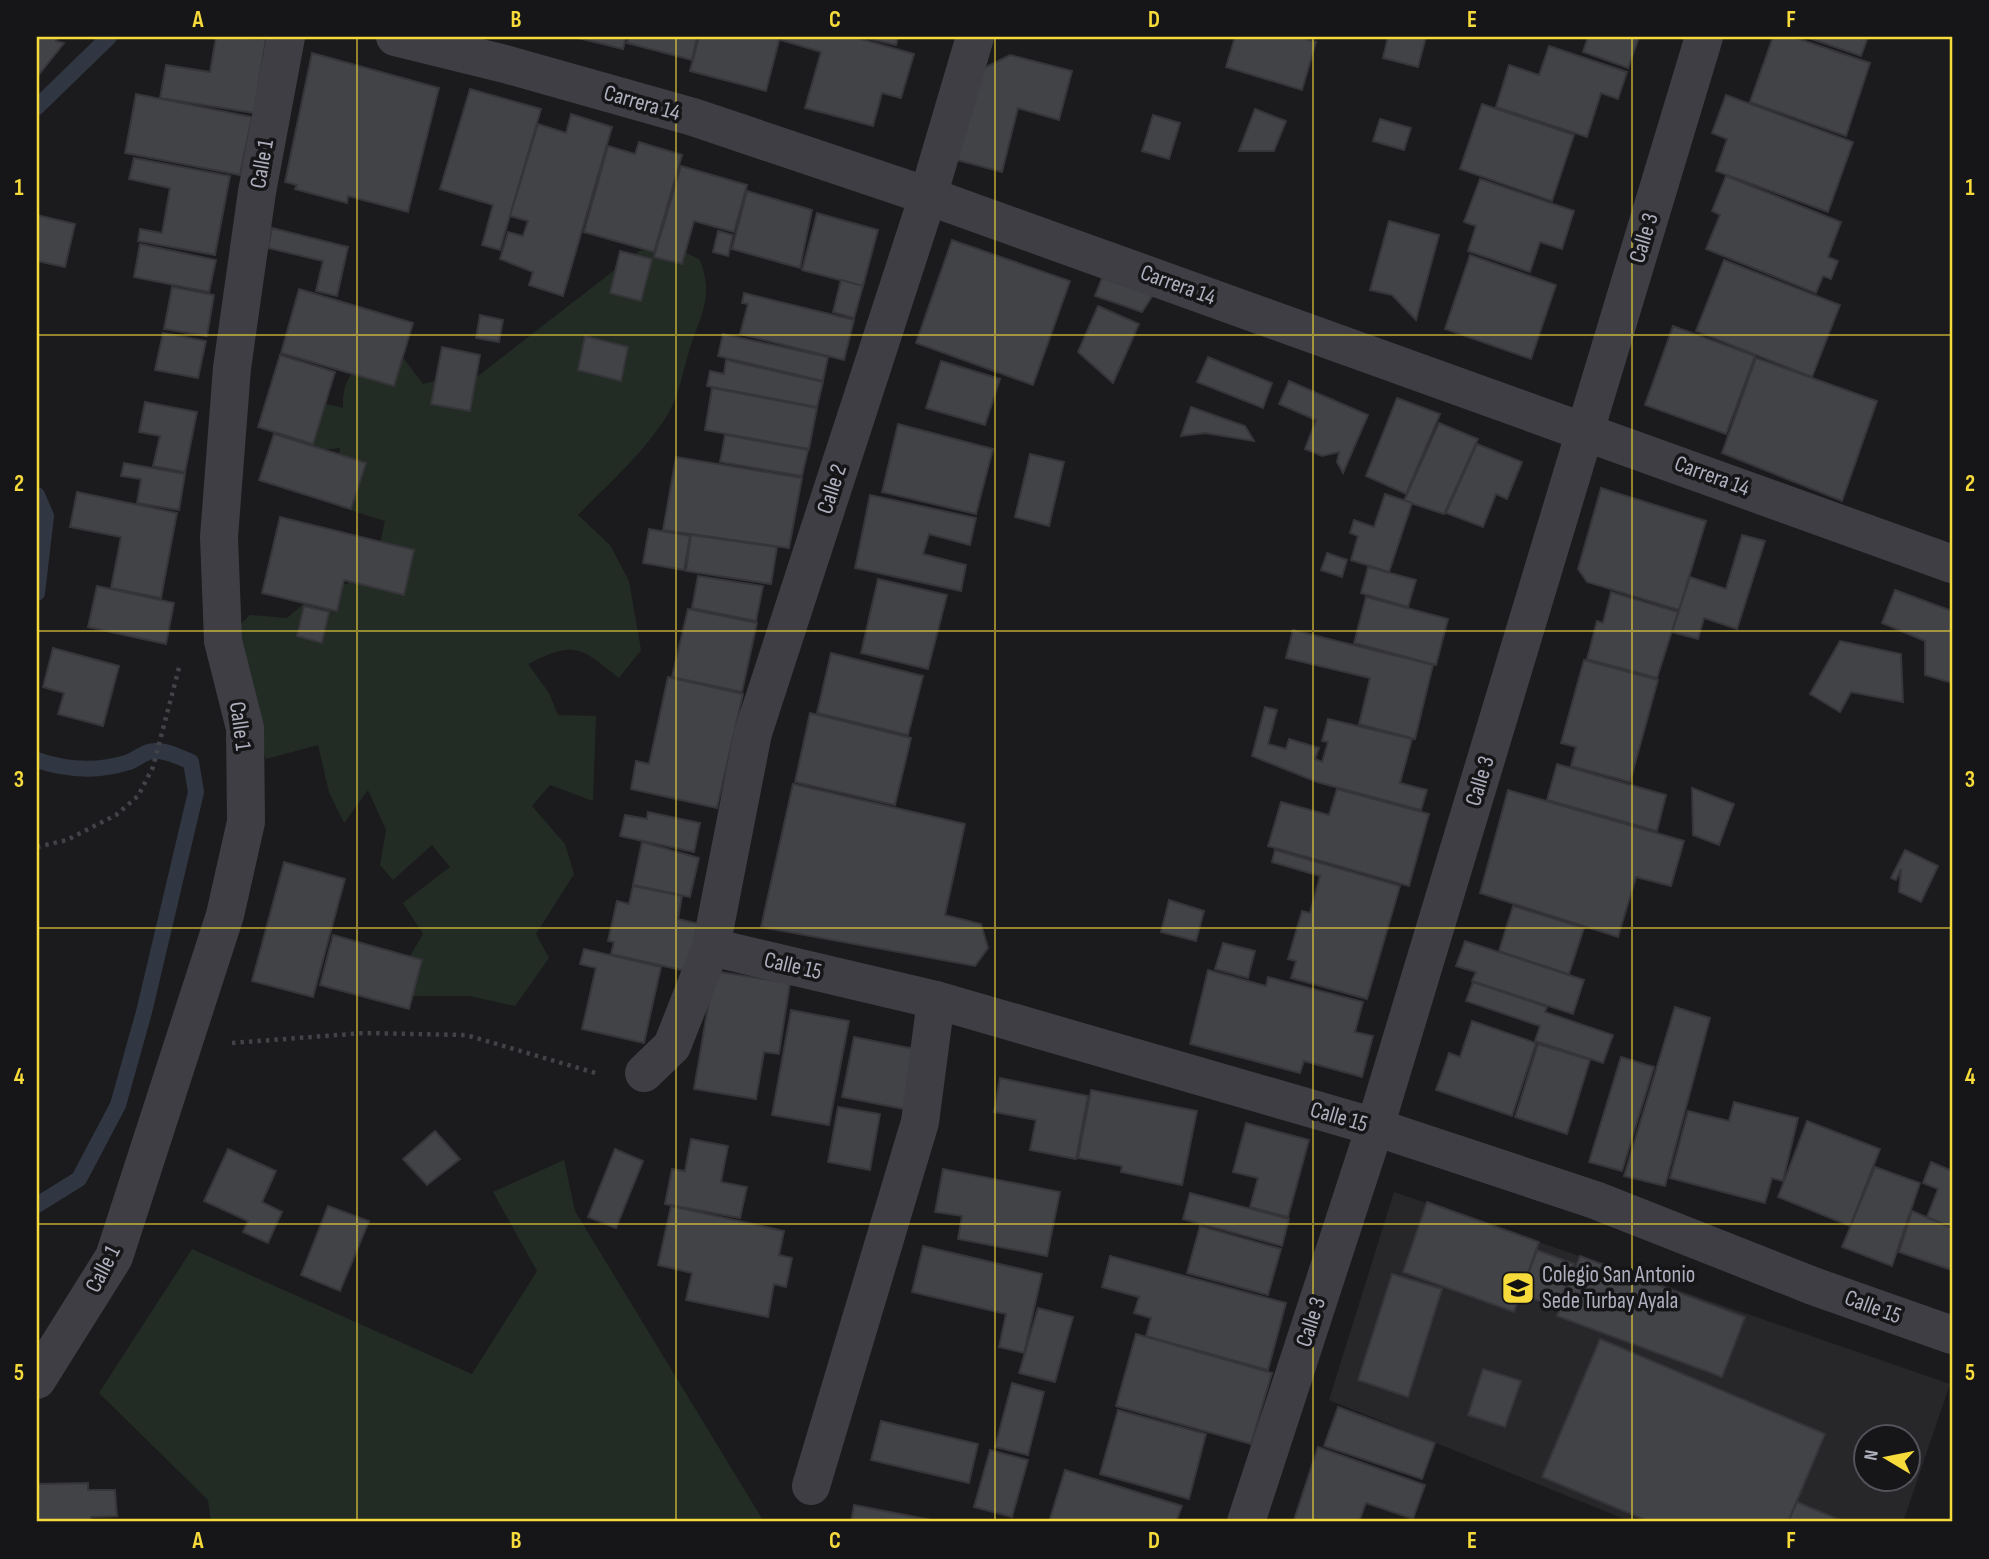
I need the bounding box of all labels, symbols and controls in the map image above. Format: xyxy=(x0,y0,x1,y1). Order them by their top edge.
text: A xyxy=(192,6,205,34)
text: B xyxy=(511,6,522,34)
text: C xyxy=(829,6,841,34)
text: D xyxy=(1148,6,1160,34)
text: E xyxy=(1467,6,1477,34)
text: F xyxy=(1786,6,1796,34)
street label: Carrera 14 xyxy=(601,79,684,127)
street label: Calle 1 xyxy=(244,137,280,191)
text: 1 xyxy=(14,174,24,202)
text: 1 xyxy=(1965,174,1975,202)
street label: Calle 3 xyxy=(1623,210,1665,266)
street label: Carrera 14 xyxy=(1137,258,1220,312)
street label: Carrera 14 xyxy=(1671,449,1754,503)
street label: Calle 2 xyxy=(811,461,853,517)
text: 2 xyxy=(14,470,24,498)
text: 2 xyxy=(1965,470,1975,498)
street label: Calle 1 xyxy=(223,700,257,752)
street label: Calle 3 xyxy=(1459,753,1501,809)
text: 3 xyxy=(14,766,24,794)
text: 3 xyxy=(1965,766,1975,794)
street label: Calle 15 xyxy=(761,946,825,986)
text: 4 xyxy=(14,1063,25,1091)
text: 4 xyxy=(1965,1063,1976,1091)
street label: Calle 15 xyxy=(1307,1095,1371,1139)
street label: Calle 1 xyxy=(79,1241,127,1297)
place label: Colegio San Antonio Sede Turbay Ayala xyxy=(1542,1261,1695,1315)
school or university icon: Colegio San Antonio Sede Turbay Ayala xyxy=(1499,1269,1537,1307)
street label: Calle 15 xyxy=(1841,1284,1905,1330)
street label: Calle 3 xyxy=(1290,1294,1332,1350)
text: 5 xyxy=(14,1359,24,1387)
text: 5 xyxy=(1965,1359,1975,1387)
north arrow xyxy=(1853,1422,1923,1492)
text: N xyxy=(1860,1448,1884,1462)
text: A xyxy=(192,1527,205,1555)
text: B xyxy=(511,1527,522,1555)
text: C xyxy=(829,1527,841,1555)
text: D xyxy=(1148,1527,1160,1555)
text: E xyxy=(1467,1527,1477,1555)
text: F xyxy=(1786,1527,1796,1555)

